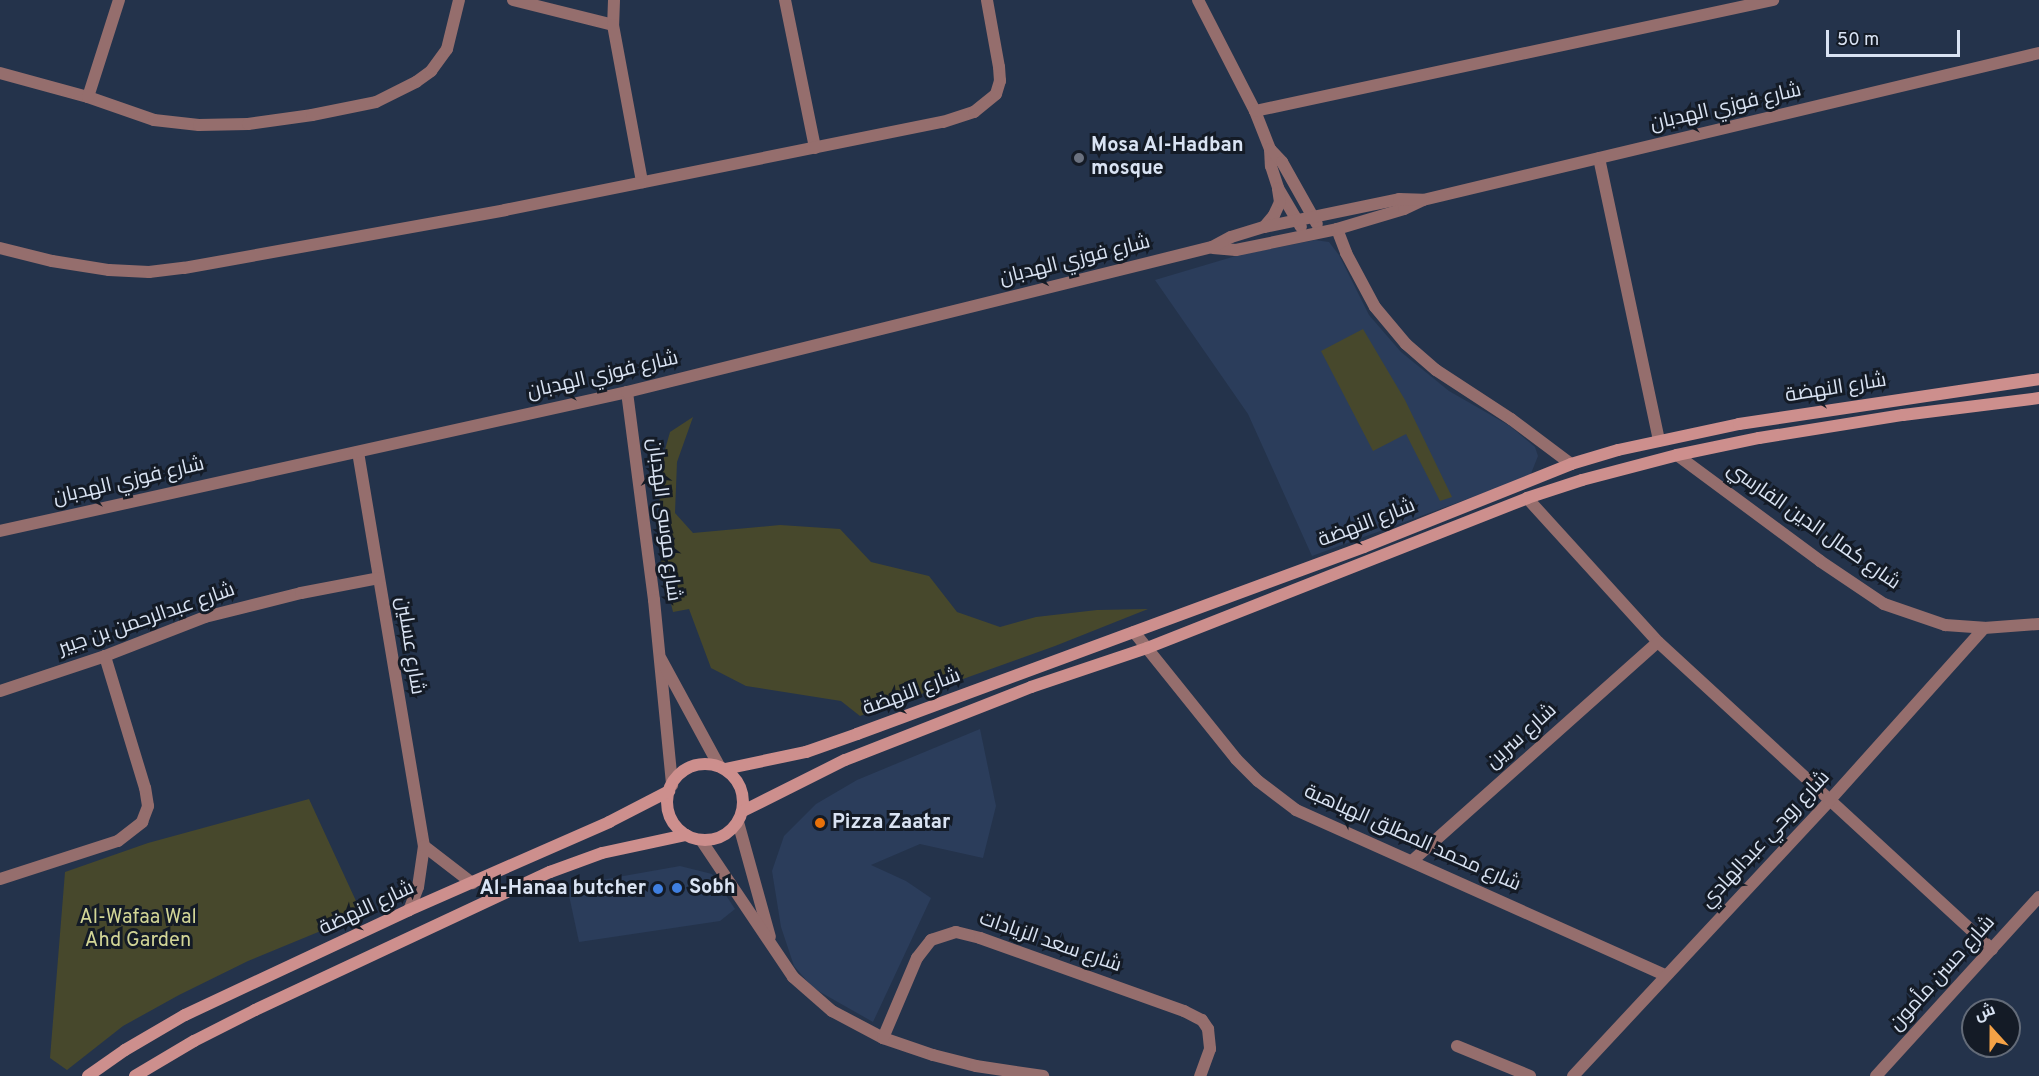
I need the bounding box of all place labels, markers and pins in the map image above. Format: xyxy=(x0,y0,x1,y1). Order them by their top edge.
place label: Mosa Al-Hadban mosque xyxy=(1091,134,1244,181)
marker: Mosa Al-Hadban mosque xyxy=(1072,151,1086,165)
place label: Pizza Zaatar xyxy=(832,811,950,835)
marker: Pizza Zaatar xyxy=(813,816,827,830)
place label: Sobh xyxy=(689,876,736,900)
place label: Al-Hanaa butcher xyxy=(479,877,646,901)
marker: Sobh xyxy=(670,881,684,895)
marker: Al-Hanaa butcher xyxy=(651,882,665,896)

